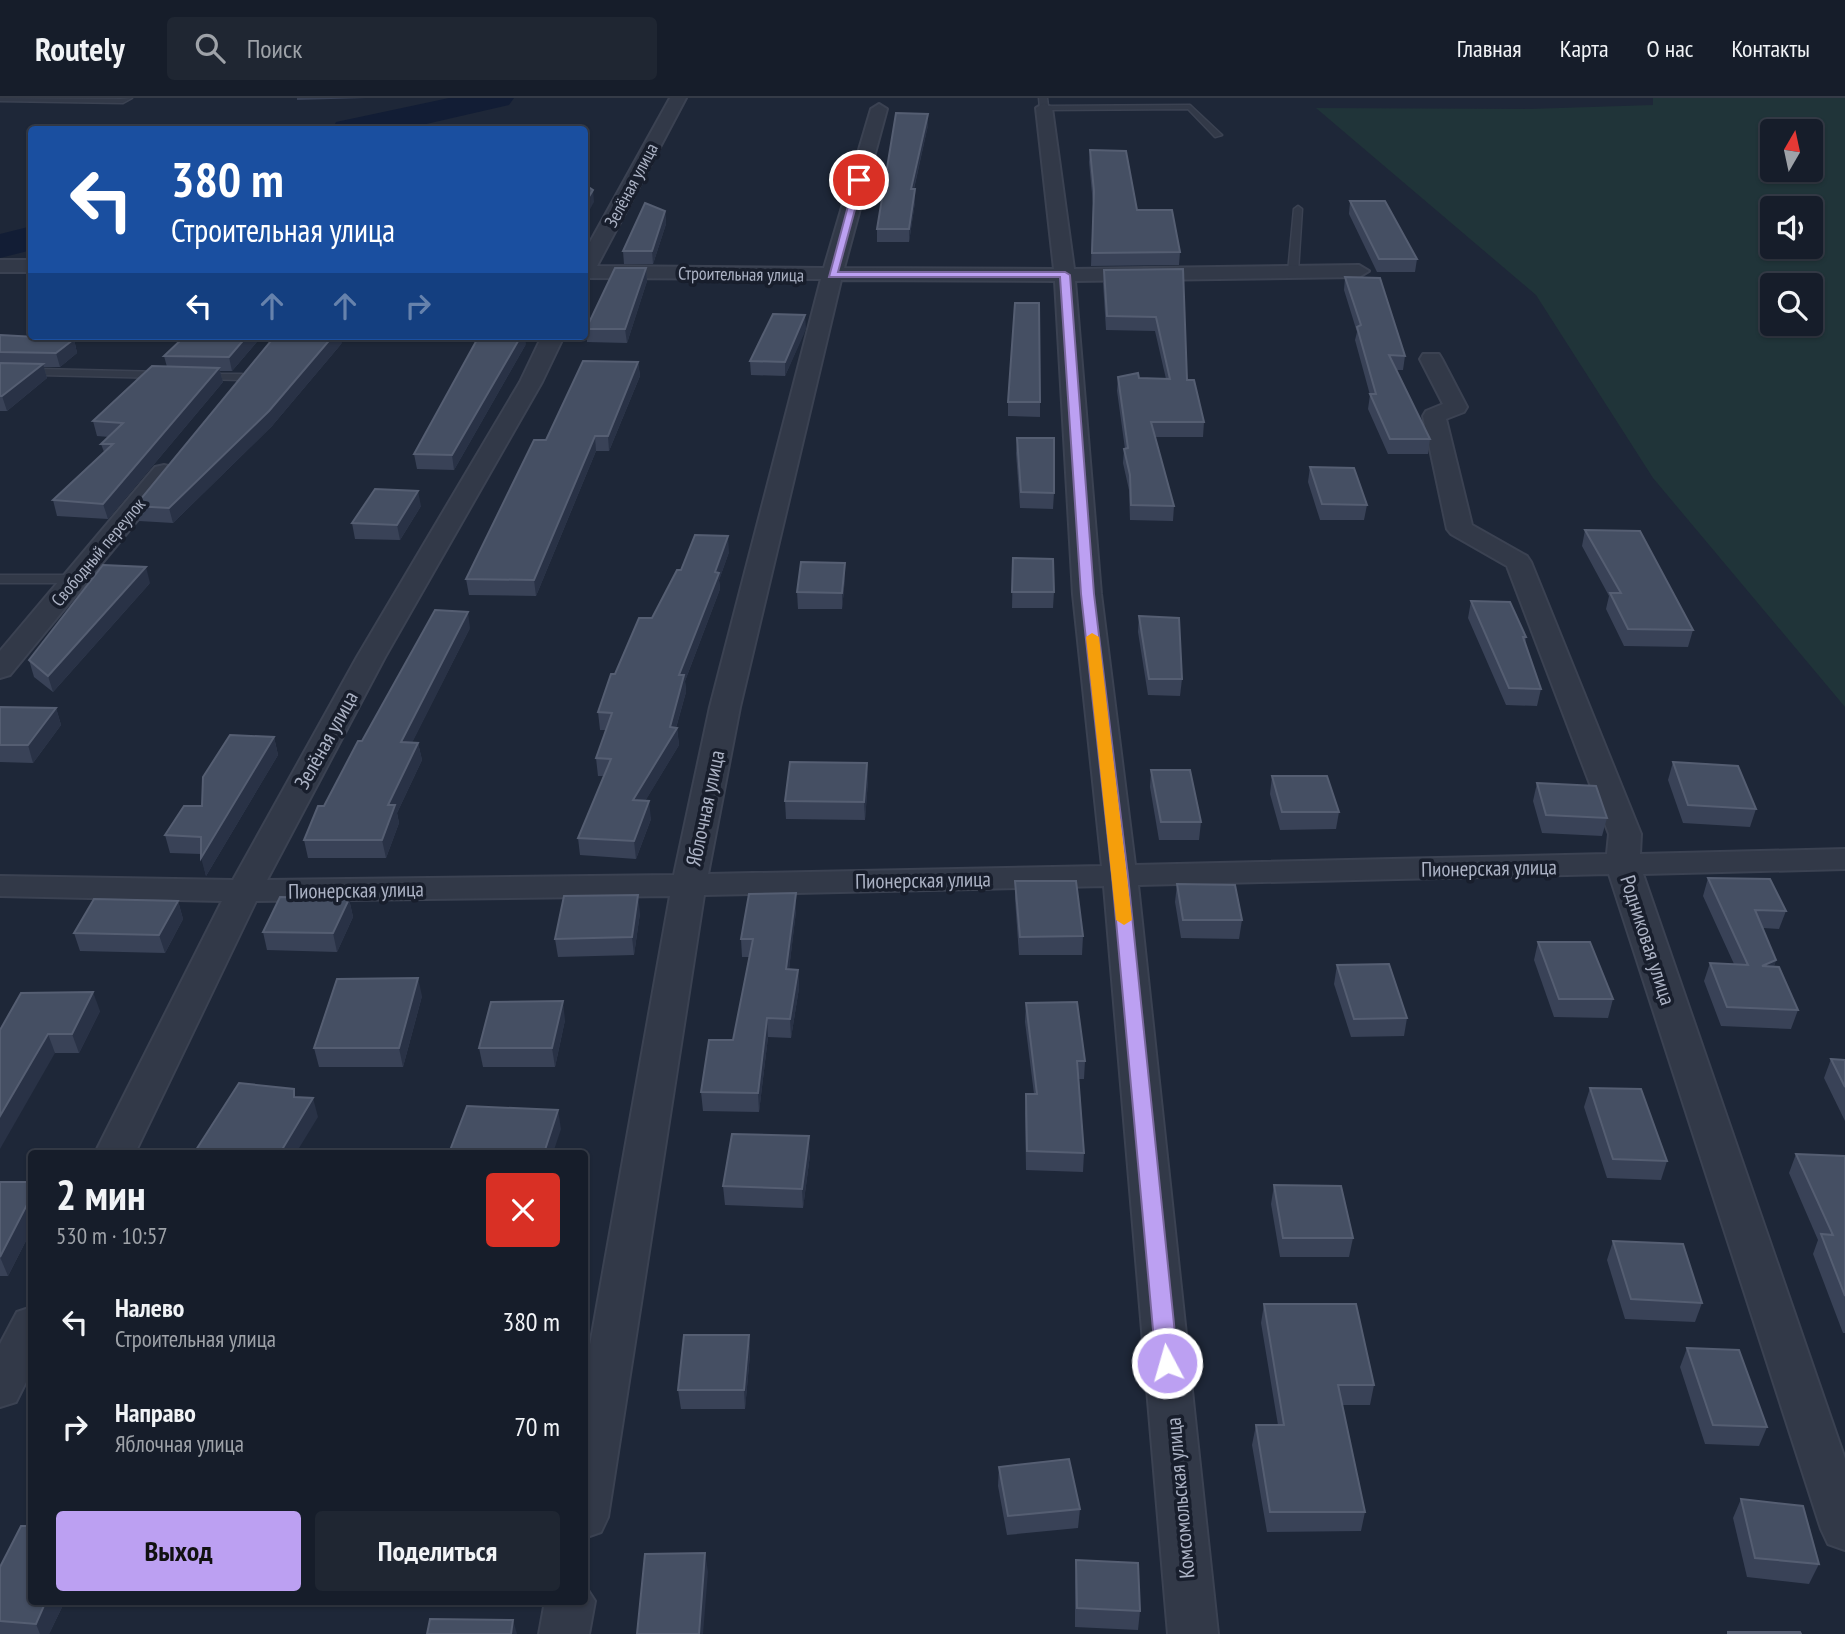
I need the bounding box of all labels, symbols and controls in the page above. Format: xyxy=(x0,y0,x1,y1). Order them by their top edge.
search box xyxy=(167,17,657,80)
text: Routely xyxy=(35,27,125,70)
icon: search xyxy=(191,29,229,67)
text: Поиск xyxy=(247,32,302,65)
text: Главная xyxy=(1457,33,1522,64)
text: Карта xyxy=(1560,33,1609,64)
text: О нас xyxy=(1647,33,1693,64)
text: Контакты xyxy=(1731,33,1810,64)
north arrow xyxy=(1760,119,1824,182)
map controls xyxy=(1760,119,1823,336)
street label: Зелёная улица xyxy=(599,139,663,231)
text: 380 m xyxy=(171,147,284,211)
pin xyxy=(829,150,889,210)
icon: left xyxy=(56,154,147,245)
icon: arrive xyxy=(840,161,878,199)
button: sound xyxy=(1760,196,1823,259)
text: Строительная улица xyxy=(171,209,395,251)
street label: Строительная улица xyxy=(678,261,804,287)
button: search xyxy=(1760,273,1823,336)
icon: left xyxy=(180,287,218,325)
icon: ahead xyxy=(253,287,291,325)
icon: ahead xyxy=(326,287,364,325)
icon: right xyxy=(399,287,437,325)
street label: Свободный переулок xyxy=(46,493,150,611)
street label: Зелёная улица xyxy=(288,686,364,794)
street label: Яблочная улица xyxy=(680,748,730,868)
street label: Пионерская улица xyxy=(1421,853,1557,883)
street label: Пионерская улица xyxy=(855,865,991,895)
street label: Родниковая улица xyxy=(1614,872,1682,1008)
street label: Пионерская улица xyxy=(288,875,424,905)
text: 2 мин xyxy=(56,1167,146,1222)
button: close xyxy=(486,1173,560,1247)
text: 530 m · 10:57 xyxy=(56,1221,168,1250)
text: Налево xyxy=(115,1291,184,1324)
icon: left xyxy=(56,1303,94,1341)
text: 380 m xyxy=(502,1305,560,1338)
text: Строительная улица xyxy=(115,1324,276,1353)
position arrow xyxy=(1130,1326,1204,1400)
text: Направо xyxy=(115,1396,196,1429)
icon: right xyxy=(56,1408,94,1446)
text: 70 m xyxy=(514,1410,560,1443)
street label: Комсомольская улица xyxy=(1160,1416,1200,1580)
text: Яблочная улица xyxy=(115,1429,244,1458)
button: Выход xyxy=(56,1511,301,1591)
button: Поделиться xyxy=(315,1511,560,1591)

